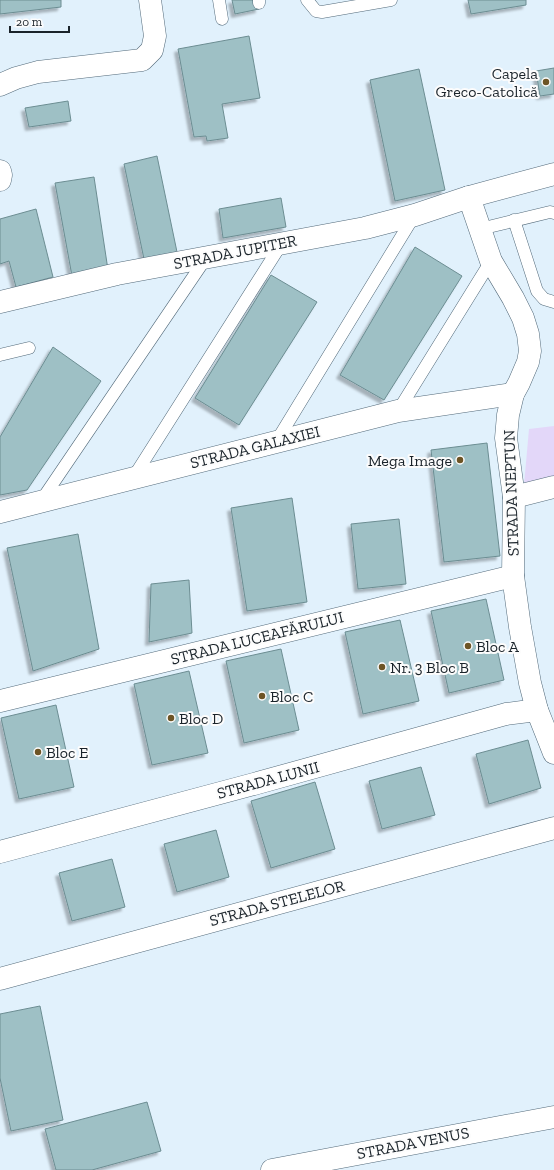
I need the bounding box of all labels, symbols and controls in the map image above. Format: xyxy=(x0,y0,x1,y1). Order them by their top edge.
scale bar xyxy=(10,8,69,34)
text: 20 m xyxy=(16,15,43,29)
place label: Capela Greco-Catolică xyxy=(435,64,538,101)
marker: Capela Greco-Catolică xyxy=(541,77,551,87)
street label: STRADA JUPITER xyxy=(172,231,298,273)
street label: STRADA GALAXIEI xyxy=(188,422,322,472)
street label: STRADA NEPTUN xyxy=(499,429,523,557)
place label: Mega Image xyxy=(368,451,452,470)
marker: Mega Image xyxy=(455,455,465,465)
street label: STRADA LUCEAFĂRULUI xyxy=(169,607,345,669)
place label: Bloc A xyxy=(476,637,520,656)
marker: Bloc A xyxy=(463,641,473,651)
place label: Nr. 3 Bloc B xyxy=(390,658,469,677)
marker: Nr. 3 Bloc B xyxy=(377,662,387,672)
place label: Bloc C xyxy=(270,687,313,706)
marker: Bloc C xyxy=(257,691,267,701)
place label: Bloc D xyxy=(179,709,223,728)
marker: Bloc D xyxy=(166,713,176,723)
place label: Bloc E xyxy=(46,743,88,762)
marker: Bloc E xyxy=(33,747,43,757)
street label: STRADA LUNII xyxy=(215,757,321,803)
street label: STRADA STELELOR xyxy=(207,876,347,930)
street label: STRADA VENUS xyxy=(355,1123,471,1163)

